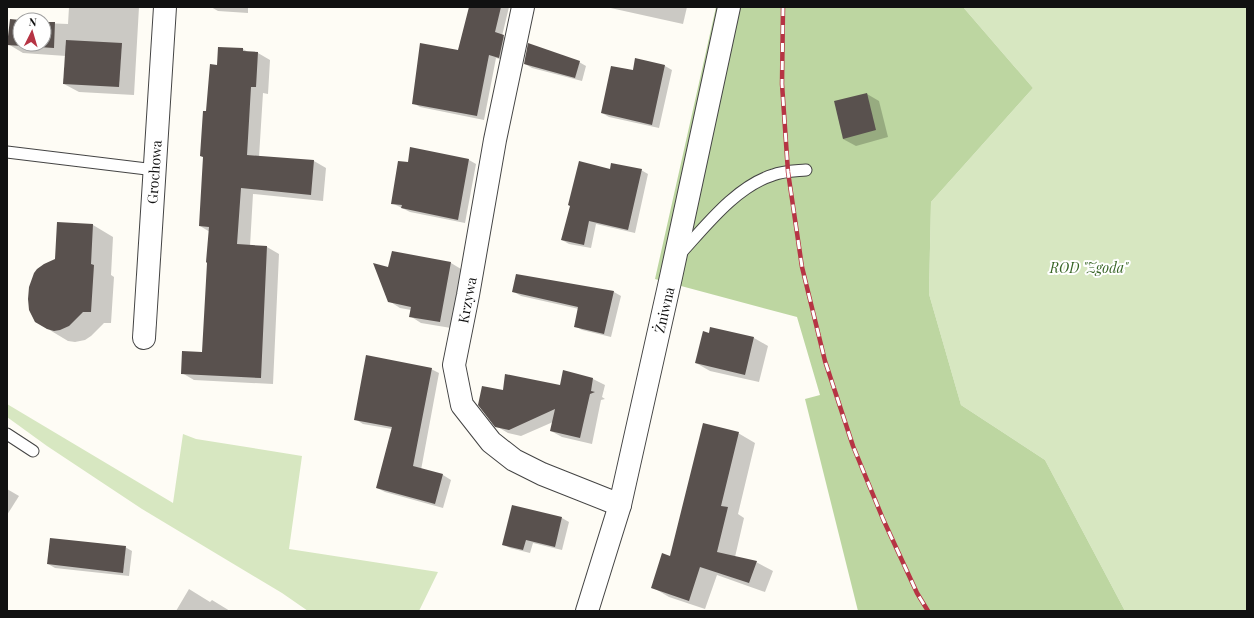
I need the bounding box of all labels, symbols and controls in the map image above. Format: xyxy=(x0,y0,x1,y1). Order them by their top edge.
north arrow xyxy=(12,12,52,52)
text: N xyxy=(28,14,38,29)
street label: Grochowa xyxy=(142,140,166,204)
park label: ROD "Zgoda" xyxy=(1049,258,1129,277)
street label: Krzywa xyxy=(453,275,481,325)
street label: Żniwna xyxy=(649,285,679,335)

